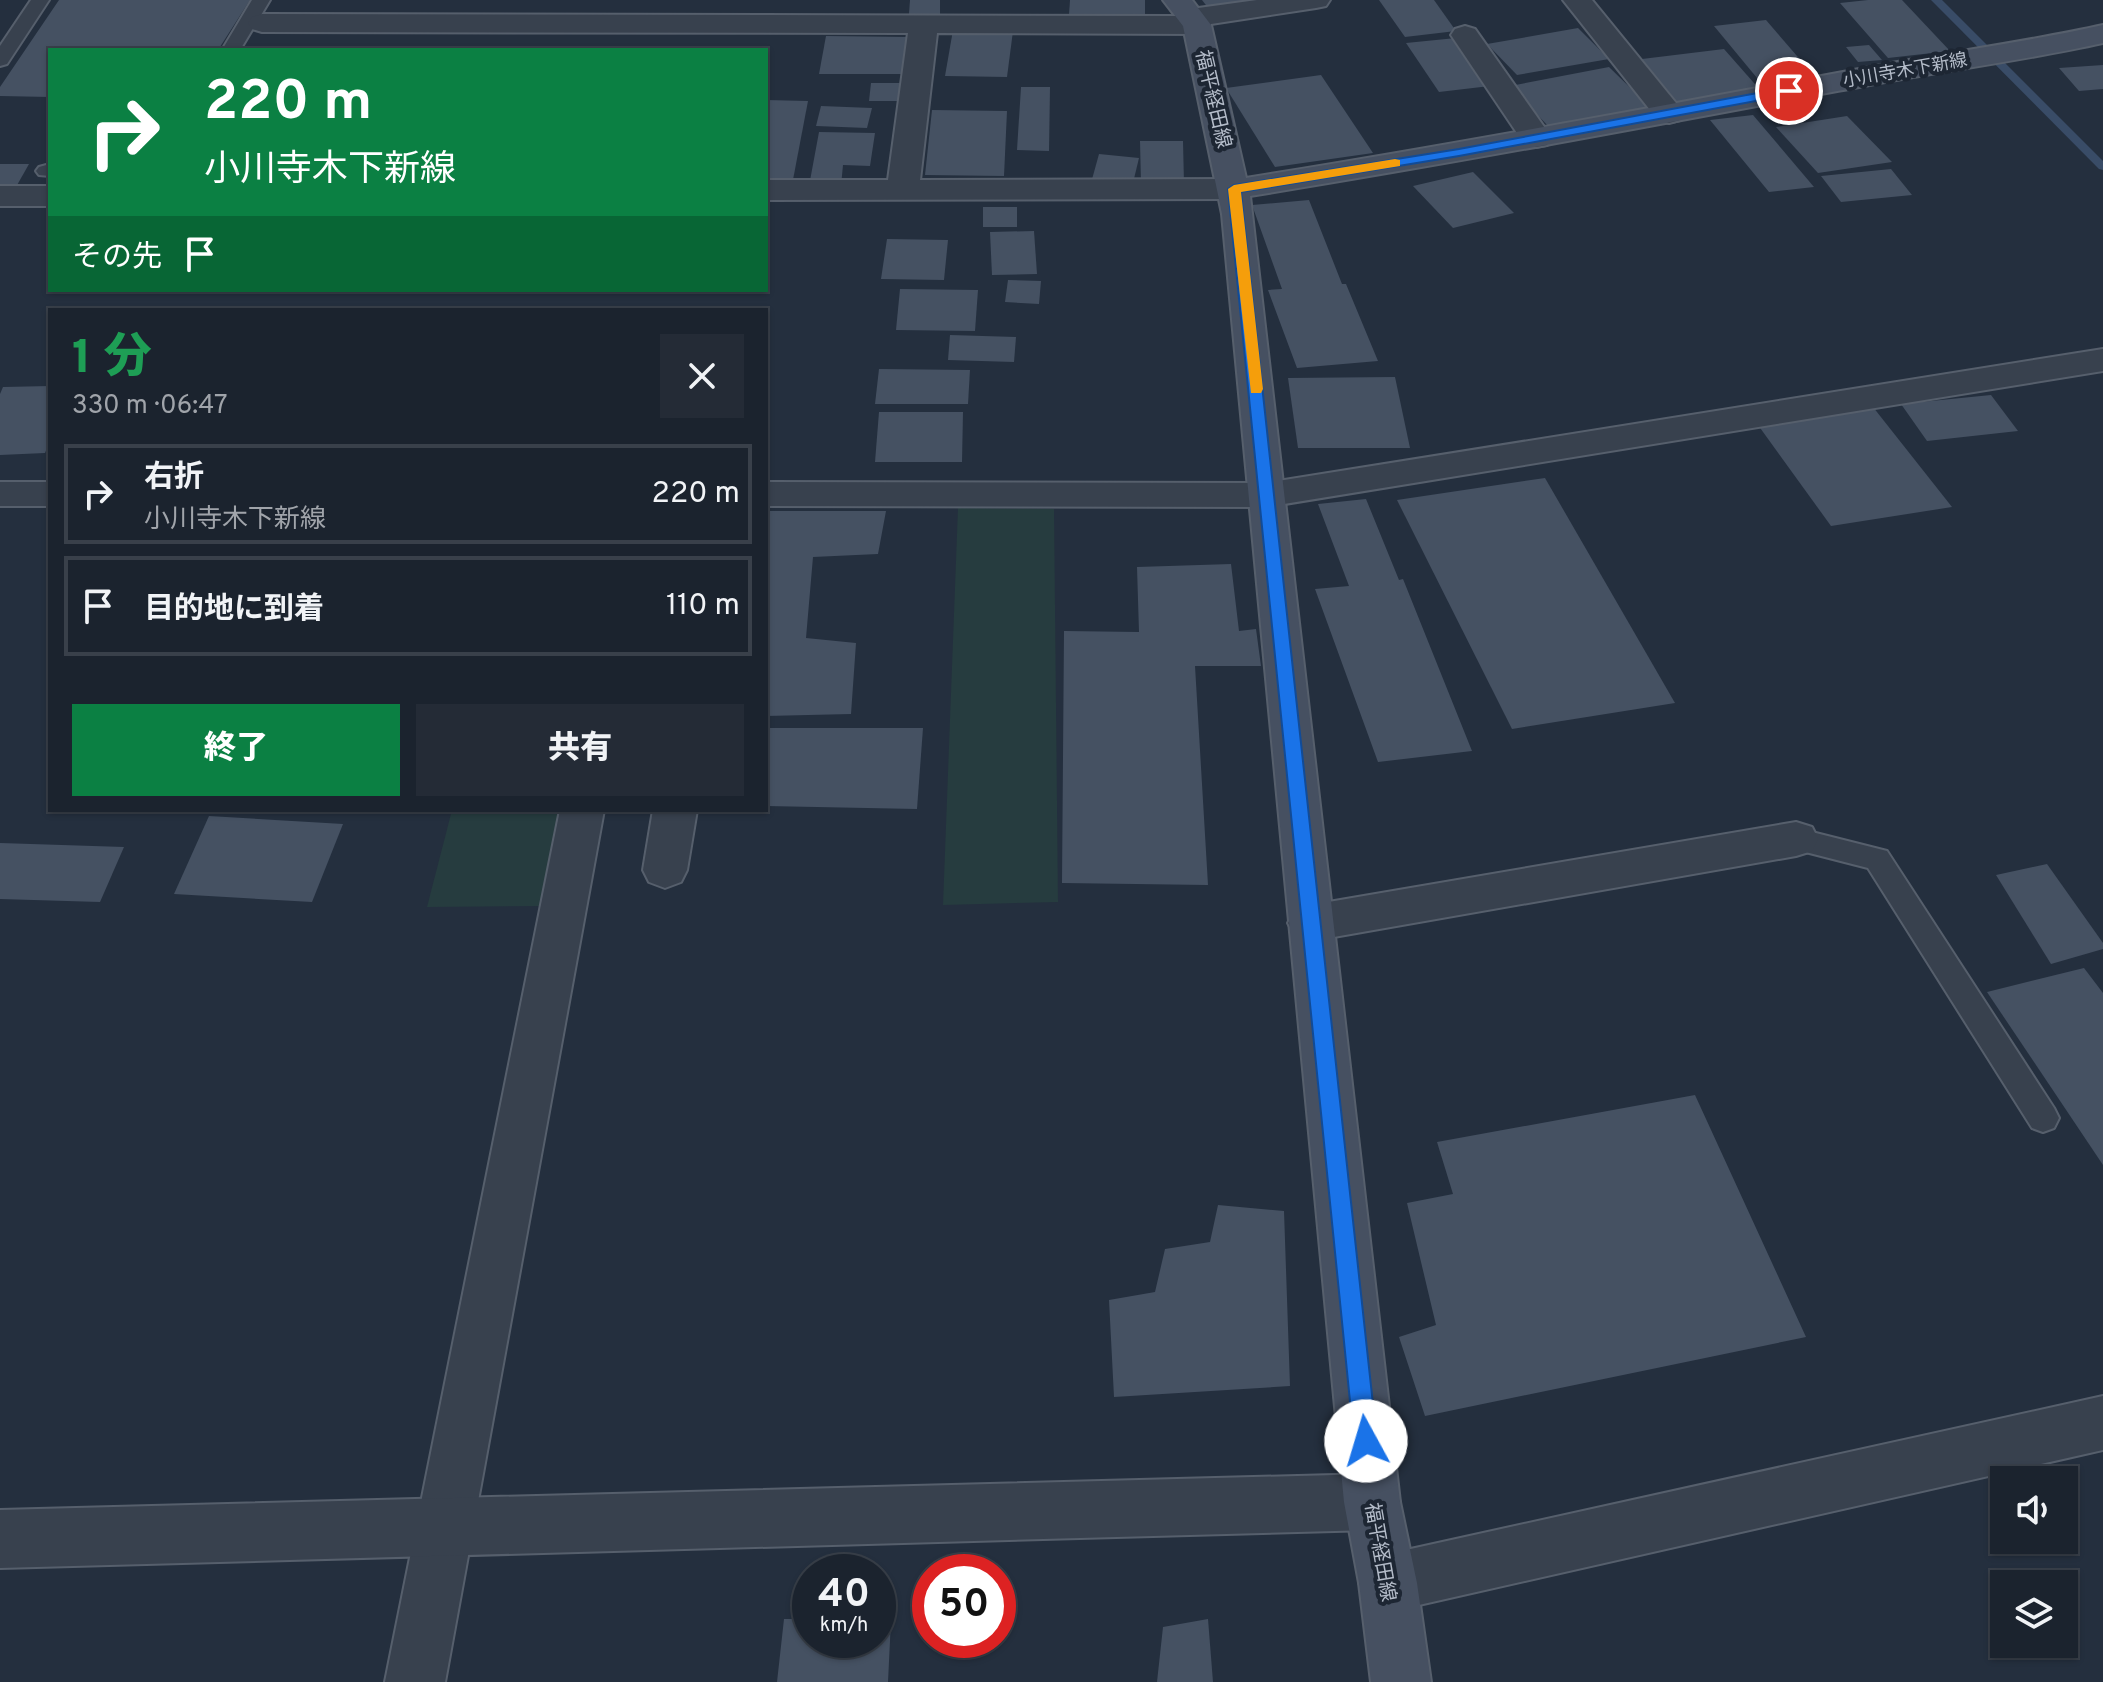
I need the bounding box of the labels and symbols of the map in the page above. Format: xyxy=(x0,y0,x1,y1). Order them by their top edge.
street label: 福平経田線 xyxy=(1188,48,1236,151)
street label: 小川寺木下新線 xyxy=(1841,49,1969,94)
pin xyxy=(1755,57,1823,125)
position arrow xyxy=(1324,1399,1408,1483)
street label: 福平経田線 xyxy=(1358,1501,1401,1604)
speed limit sign: 50 xyxy=(912,1554,1016,1658)

